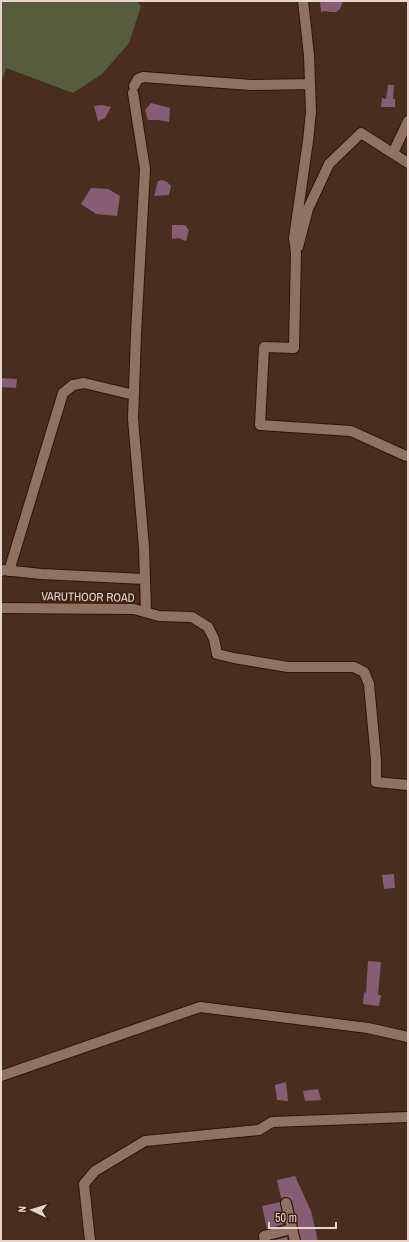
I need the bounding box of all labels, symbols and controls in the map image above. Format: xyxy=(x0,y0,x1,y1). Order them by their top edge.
street label: VARUTHOOR ROAD xyxy=(41,588,135,606)
north arrow xyxy=(12,1190,52,1230)
scale bar xyxy=(269,1204,336,1230)
text: N xyxy=(15,1206,29,1213)
text: 50 m xyxy=(275,1210,297,1226)

